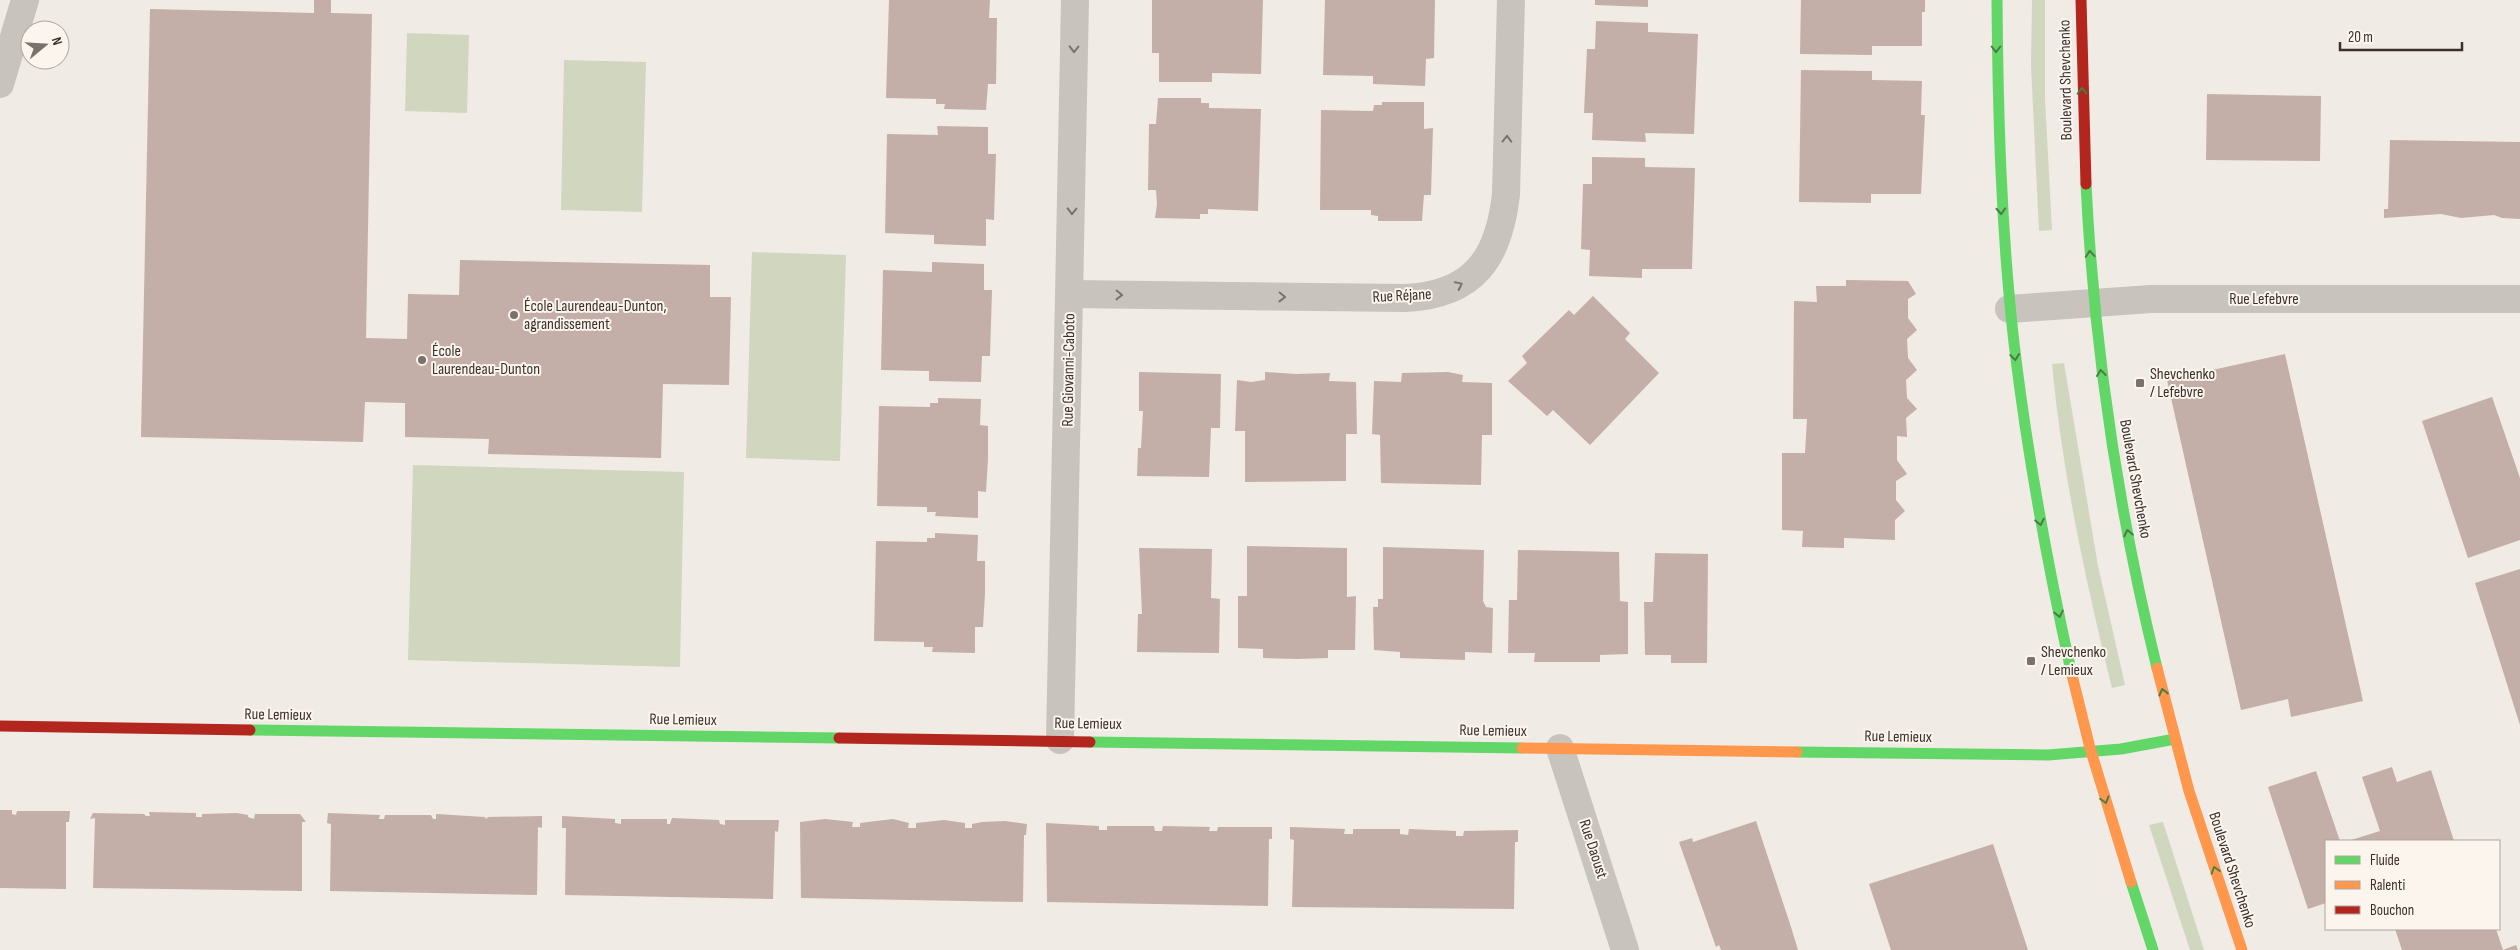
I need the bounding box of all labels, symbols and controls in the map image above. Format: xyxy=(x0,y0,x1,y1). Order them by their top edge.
north arrow xyxy=(20,20,70,70)
street label: Boulevard Shevchenko xyxy=(2055,20,2077,140)
scale bar xyxy=(2340,20,2462,52)
text: 20 m xyxy=(2348,28,2373,47)
text: N xyxy=(48,35,66,47)
one-way arrow xyxy=(1069,45,1079,53)
one-way arrow xyxy=(1991,45,2002,53)
one-way arrow xyxy=(2077,87,2088,95)
one-way arrow xyxy=(1502,135,1512,142)
one-way arrow xyxy=(1996,207,2007,215)
one-way arrow xyxy=(1067,208,1077,215)
one-way arrow xyxy=(2084,249,2095,257)
one-way arrow xyxy=(1454,282,1463,292)
street label: Rue Réjane xyxy=(1372,285,1432,307)
one-way arrow xyxy=(1116,290,1123,300)
street label: Rue Lefebvre xyxy=(2229,290,2299,309)
one-way arrow xyxy=(1278,292,1286,302)
place label: École Laurendeau-Dunton, agrandissement xyxy=(524,297,666,334)
marker: École Laurendeau-Dunton, agrandissement xyxy=(508,309,520,321)
street label: Rue Giovanni-Caboto xyxy=(1059,313,1079,427)
place label: École Laurendeau-Dunton xyxy=(432,342,540,379)
marker: École Laurendeau-Dunton xyxy=(416,354,428,366)
one-way arrow xyxy=(2009,354,2020,362)
place label: Shevchenko / Lefebvre xyxy=(2150,365,2215,402)
one-way arrow xyxy=(2096,368,2107,376)
marker: Shevchenko / Lefebvre xyxy=(2134,377,2146,389)
street label: Boulevard Shevchenko xyxy=(2115,418,2155,540)
one-way arrow xyxy=(2034,517,2044,526)
one-way arrow xyxy=(2123,528,2134,537)
one-way arrow xyxy=(2053,609,2063,618)
place label: Shevchenko / Lemieux xyxy=(2041,643,2106,680)
marker: Shevchenko / Lemieux xyxy=(2025,655,2037,667)
one-way arrow xyxy=(2158,688,2168,696)
street label: Rue Lemieux xyxy=(244,705,312,725)
street label: Rue Lemieux xyxy=(649,710,717,730)
street label: Rue Lemieux xyxy=(1054,714,1122,734)
street label: Rue Lemieux xyxy=(1459,721,1527,741)
street label: Rue Lemieux xyxy=(1864,727,1932,747)
one-way arrow xyxy=(2100,795,2110,804)
street label: Boulevard Shevchenko xyxy=(2204,810,2260,930)
street label: Rue Daoust xyxy=(1575,817,1611,881)
legend xyxy=(2325,840,2500,930)
text: Fluide xyxy=(2370,851,2400,870)
one-way arrow xyxy=(2211,866,2221,875)
text: Ralenti xyxy=(2370,876,2405,895)
text: Bouchon xyxy=(2370,901,2414,920)

